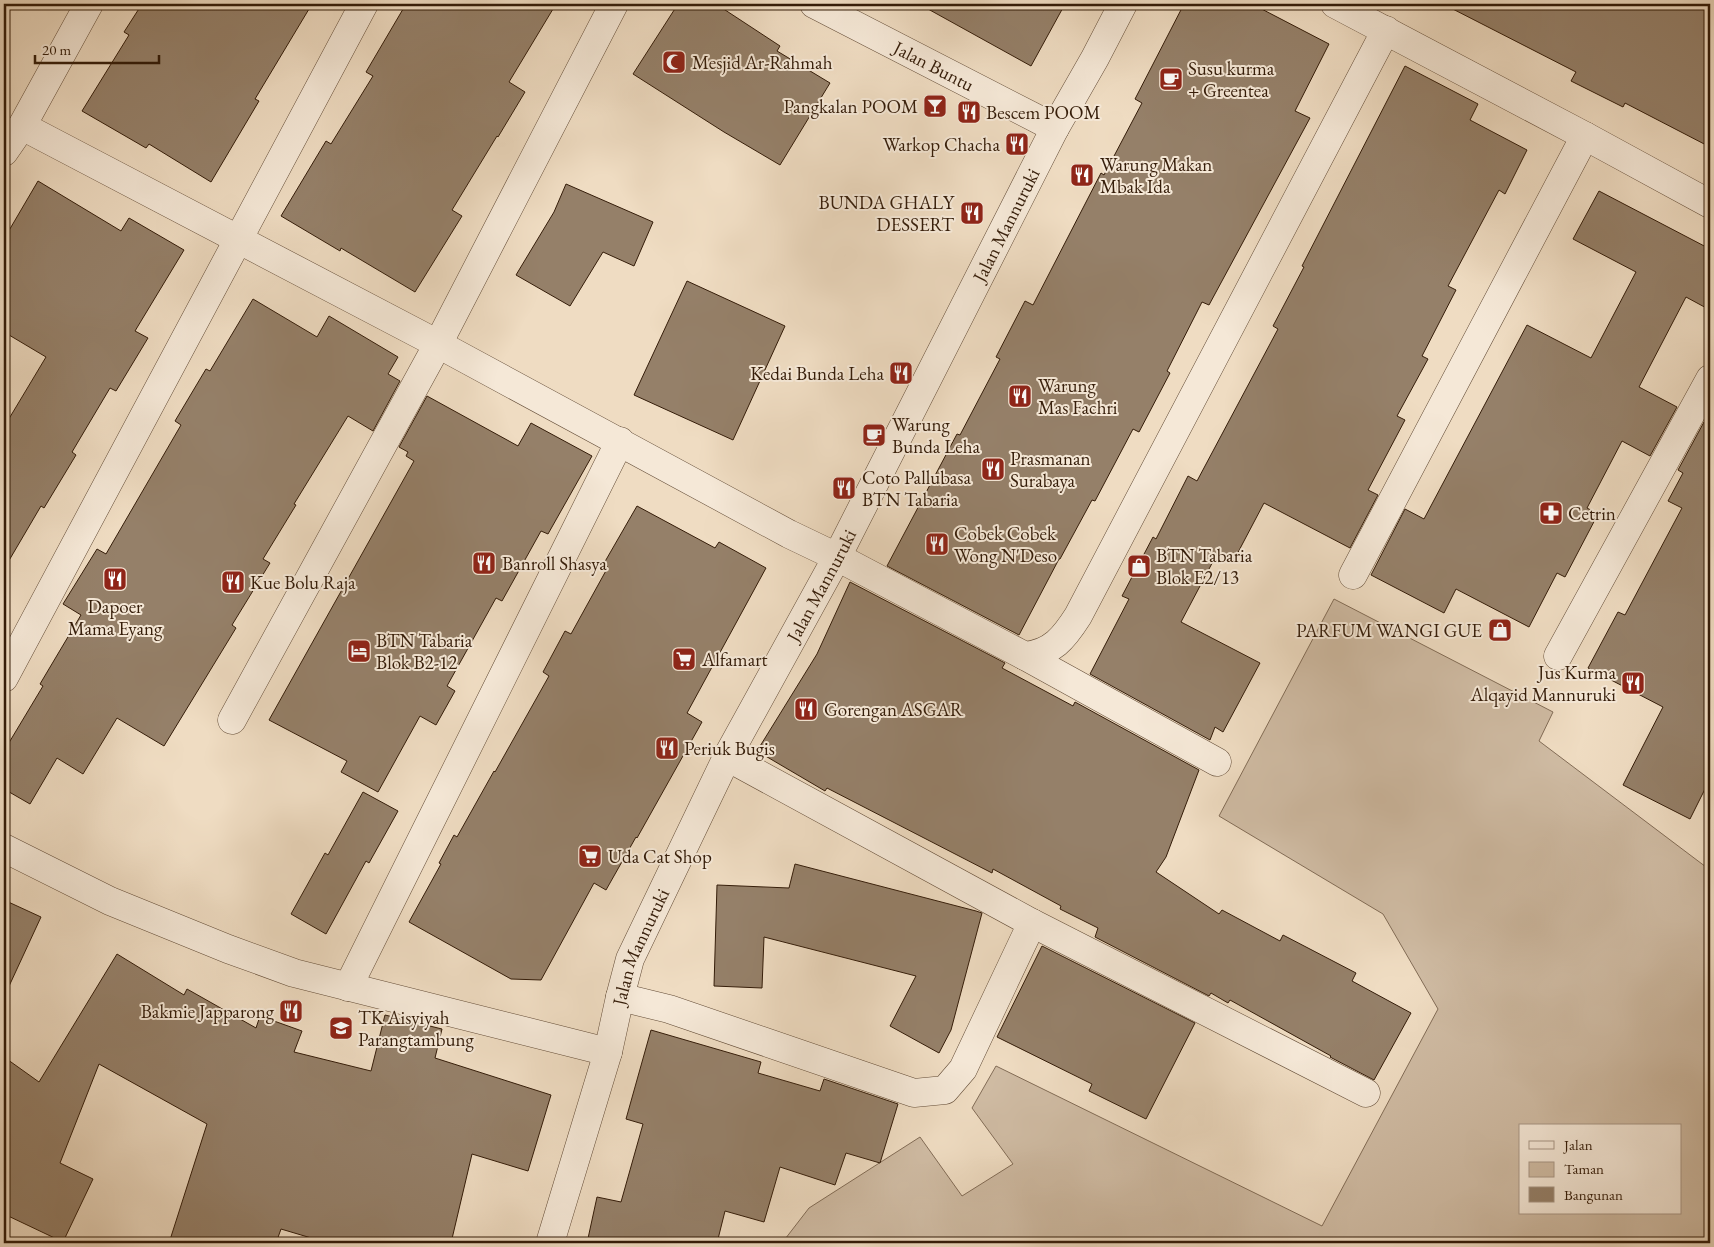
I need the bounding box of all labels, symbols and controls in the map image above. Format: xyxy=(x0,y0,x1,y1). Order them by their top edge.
scale bar xyxy=(35,32,159,64)
street label: Jalan Buntu xyxy=(888,34,978,97)
text: 20 m xyxy=(42,40,71,59)
mosque icon: Mesjid Ar-Rahmah xyxy=(661,49,687,75)
place label: Mesjid Ar-Rahmah xyxy=(692,50,833,75)
place label: Susu kurma + Greentea xyxy=(1188,56,1275,103)
cafe icon: Susu kurma + Greentea xyxy=(1158,66,1184,92)
bar icon: Pangkalan POOM xyxy=(922,93,948,119)
place label: Pangkalan POOM xyxy=(784,94,918,119)
restaurant icon: Bescem POOM xyxy=(956,99,982,125)
place label: Bescem POOM xyxy=(986,100,1101,125)
restaurant icon: Warkop Chacha xyxy=(1004,131,1030,157)
place label: Warkop Chacha xyxy=(883,132,1000,157)
place label: Warung Makan Mbak Ida xyxy=(1100,152,1212,199)
restaurant icon: Warung Makan Mbak Ida xyxy=(1069,162,1095,188)
street label: Jalan Mannuruki xyxy=(966,164,1046,288)
place label: BUNDA GHALY DESSERT xyxy=(819,190,955,237)
restaurant icon: BUNDA GHALY DESSERT xyxy=(959,200,985,226)
restaurant icon: Kedai Bunda Leha xyxy=(888,360,914,386)
place label: Kedai Bunda Leha xyxy=(750,361,884,386)
place label: Warung Mas Fachri xyxy=(1038,373,1118,420)
restaurant icon: Warung Mas Fachri xyxy=(1007,383,1033,409)
place label: Warung Bunda Leha xyxy=(892,412,980,459)
cafe icon: Warung Bunda Leha xyxy=(861,422,887,448)
place label: Prasmanan Surabaya xyxy=(1010,446,1091,493)
restaurant icon: Prasmanan Surabaya xyxy=(980,456,1006,482)
place label: Coto Pallubasa BTN Tabaria xyxy=(862,465,971,512)
restaurant icon: Coto Pallubasa BTN Tabaria xyxy=(831,475,857,501)
pharmacy icon: Cetrin xyxy=(1538,500,1564,526)
place label: Cetrin xyxy=(1568,501,1616,526)
place label: Cobek Cobek Wong N'Deso xyxy=(954,521,1057,568)
street label: Jalan Mannuruki xyxy=(780,525,862,648)
restaurant icon: Cobek Cobek Wong N'Deso xyxy=(924,531,950,557)
place label: BTN Tabaria Blok E2/13 xyxy=(1156,543,1253,590)
restaurant icon: Banroll Shasya xyxy=(471,550,497,576)
place label: Banroll Shasya xyxy=(502,551,607,576)
shop icon: BTN Tabaria Blok E2/13 xyxy=(1126,553,1152,579)
restaurant icon: Dapoer Mama Eyang xyxy=(102,566,128,592)
restaurant icon: Kue Bolu Raja xyxy=(220,569,246,595)
place label: Kue Bolu Raja xyxy=(250,570,356,595)
place label: Dapoer Mama Eyang xyxy=(68,594,163,641)
shop icon: PARFUM WANGI GUE xyxy=(1487,617,1513,643)
place label: PARFUM WANGI GUE xyxy=(1296,618,1482,643)
place label: BTN Tabaria Blok B2-12 xyxy=(376,628,473,675)
hotel icon: BTN Tabaria Blok B2-12 xyxy=(346,638,372,664)
supermarket icon: Alfamart xyxy=(671,646,697,672)
place label: Alfamart xyxy=(701,647,768,672)
place label: Jus Kurma Alqayid Mannuruki xyxy=(1470,660,1616,707)
restaurant icon: Jus Kurma Alqayid Mannuruki xyxy=(1620,670,1646,696)
restaurant icon: Gorengan ASGAR xyxy=(793,696,819,722)
place label: Gorengan ASGAR xyxy=(824,697,964,722)
restaurant icon: Periuk Bugis xyxy=(654,735,680,761)
place label: Periuk Bugis xyxy=(684,736,775,761)
supermarket icon: Uda Cat Shop xyxy=(577,843,603,869)
place label: Uda Cat Shop xyxy=(608,844,712,869)
street label: Jalan Mannuruki xyxy=(606,884,675,1010)
restaurant icon: Bakmie Japparong xyxy=(278,998,304,1024)
place label: Bakmie Japparong xyxy=(141,999,275,1024)
place label: TK Aisyiyah Parangtambung xyxy=(358,1005,475,1052)
school or university icon: TK Aisyiyah Parangtambung xyxy=(328,1015,354,1041)
legend xyxy=(1519,1124,1682,1214)
text: Jalan xyxy=(1562,1135,1593,1154)
text: Taman xyxy=(1564,1159,1604,1178)
text: Bangunan xyxy=(1564,1185,1623,1204)

